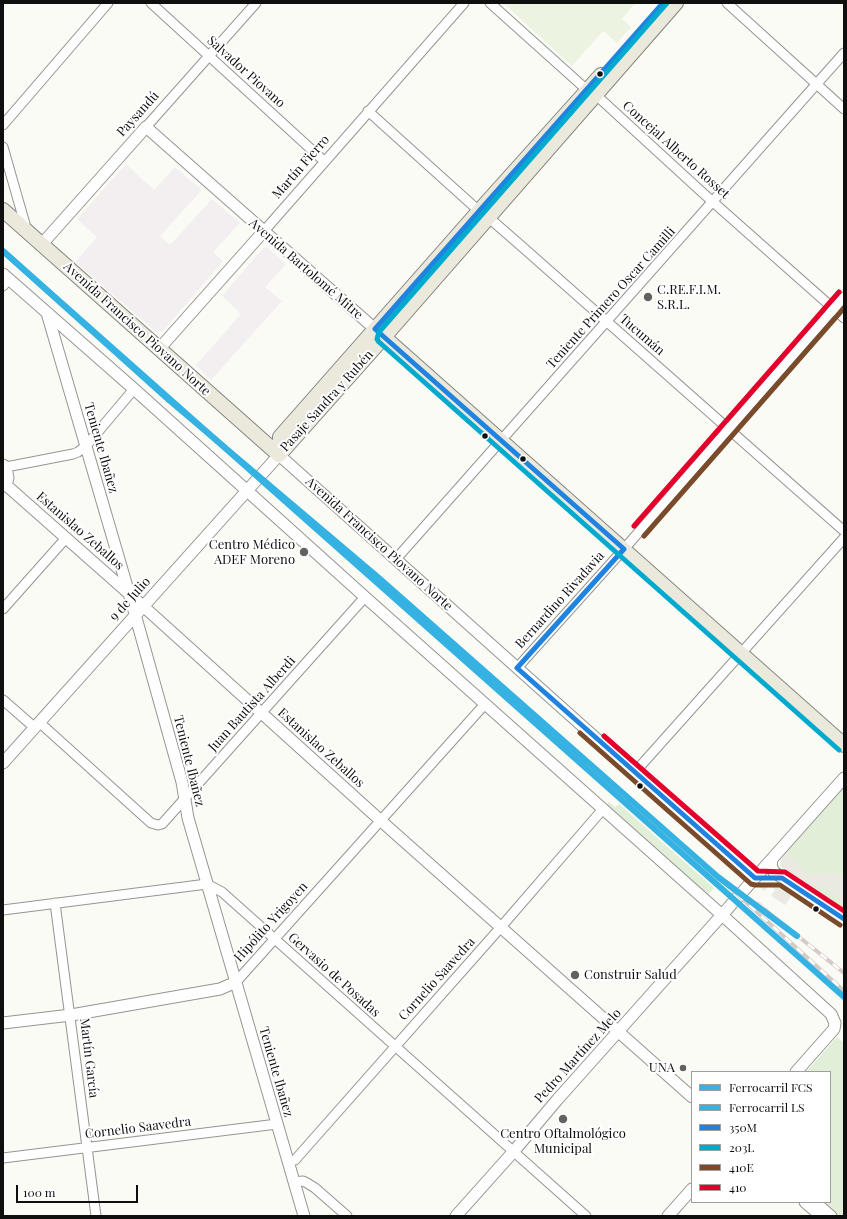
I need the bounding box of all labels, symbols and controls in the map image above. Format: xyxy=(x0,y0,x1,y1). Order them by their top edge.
street label: Salvador Piovano xyxy=(204,33,288,111)
unlabelled marker xyxy=(595,69,605,79)
street label: Paysandú xyxy=(114,88,162,140)
street label: Concejal Alberto Rosset xyxy=(619,98,733,202)
street label: Martín Fierro xyxy=(269,132,333,202)
street label: Avenida Bartolomé Mitre xyxy=(246,215,366,323)
street label: Teniente Primero Oscar Camilli xyxy=(543,224,679,372)
street label: Avenida Francisco Piovano Norte xyxy=(60,259,214,399)
place label: C.RE.F.I.M. S.R.L. xyxy=(657,282,721,313)
marker: C.RE.F.I.M. S.R.L. xyxy=(642,291,654,303)
street label: Tucumán xyxy=(616,311,668,359)
street label: Pasaje Sandra y Rubén xyxy=(277,347,377,455)
street label: Teniente Ibañez xyxy=(81,401,121,495)
unlabelled marker xyxy=(480,431,490,441)
unlabelled marker xyxy=(518,454,528,464)
street label: Avenida Francisco Piovano Norte xyxy=(302,474,456,614)
street label: Estanislao Zeballos xyxy=(33,489,127,573)
place label: Centro Médico ADEF Moreno xyxy=(209,537,295,568)
marker: Centro Médico ADEF Moreno xyxy=(298,546,310,558)
street label: Bernardino Rivadavia xyxy=(512,548,608,652)
street label: 9 de Julio xyxy=(106,574,154,624)
street label: Juan Bautista Alberdi xyxy=(205,653,299,755)
street label: Estanislao Zeballos xyxy=(275,705,367,791)
street label: Teniente Ibañez xyxy=(170,714,208,808)
unlabelled marker xyxy=(635,781,645,791)
street label: Hipólito Yrigoyen xyxy=(231,879,311,965)
unlabelled marker xyxy=(811,904,821,914)
street label: Gervasio de Posadas xyxy=(285,930,383,1020)
street label: Cornelio Saavedra xyxy=(396,934,478,1024)
place label: Construir Salud xyxy=(584,967,677,983)
marker: Construir Salud xyxy=(569,969,581,981)
street label: Pedro Martínez Melo xyxy=(532,1006,624,1106)
street label: Martín García xyxy=(76,1017,102,1099)
street label: Teniente Ibañez xyxy=(256,1025,296,1119)
place label: UNA xyxy=(649,1060,675,1076)
marker: UNA xyxy=(678,1063,688,1073)
legend xyxy=(691,1071,831,1203)
text: Ferrocarril FCS xyxy=(729,1079,813,1095)
text: Ferrocarril LS xyxy=(729,1099,805,1115)
marker: Centro Oftalmológico Municipal xyxy=(557,1113,569,1125)
street label: Cornelio Saavedra xyxy=(84,1114,192,1142)
text: 350M xyxy=(729,1119,757,1135)
place label: Centro Oftalmológico Municipal xyxy=(500,1126,626,1157)
text: 203L xyxy=(729,1139,754,1155)
text: 410E xyxy=(729,1159,754,1175)
scale bar xyxy=(18,1177,140,1203)
text: 410 xyxy=(729,1179,747,1195)
text: 100 m xyxy=(23,1184,55,1200)

